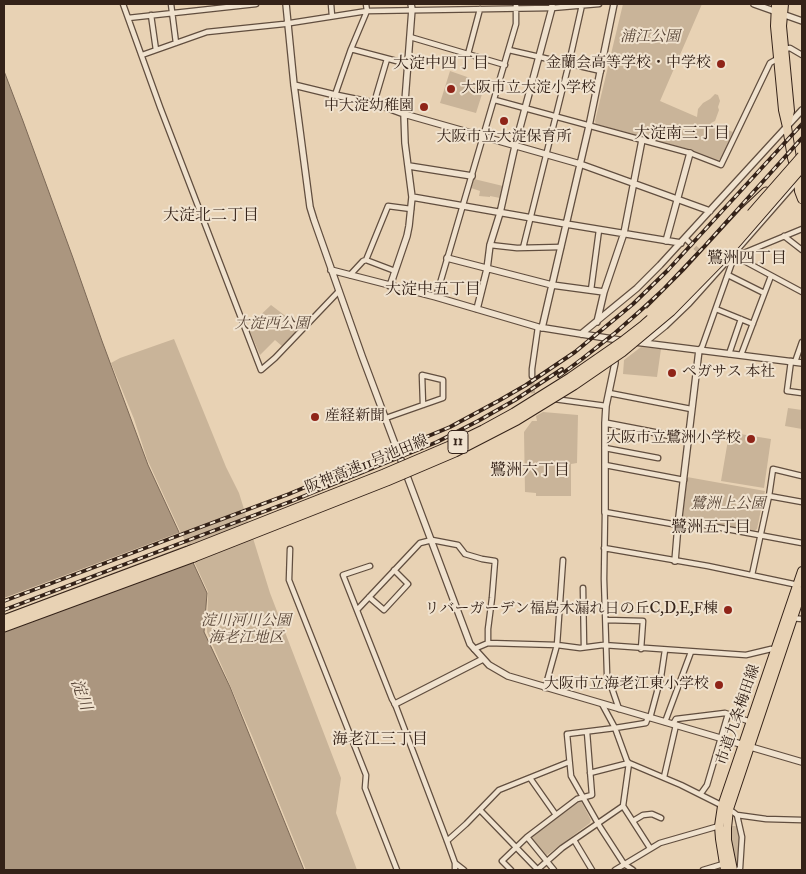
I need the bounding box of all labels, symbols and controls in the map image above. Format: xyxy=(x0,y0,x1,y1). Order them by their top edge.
park label: 浦江公園 xyxy=(620,29,680,47)
district label: 大淀中四丁目 xyxy=(393,55,489,75)
place label: 金蘭会高等学校・中学校 xyxy=(546,55,711,73)
marker: 金蘭会高等学校・中学校 xyxy=(715,58,727,70)
place label: 大阪市立大淀小学校 xyxy=(461,80,596,98)
marker: 大阪市立大淀小学校 xyxy=(445,83,457,95)
place label: 中大淀幼稚園 xyxy=(324,98,414,116)
marker: 中大淀幼稚園 xyxy=(418,101,430,113)
marker: 大阪市立大淀保育所 xyxy=(498,115,510,127)
district label: 大淀南三丁目 xyxy=(634,125,730,145)
place label: 大阪市立大淀保育所 xyxy=(437,129,571,147)
district label: 大淀北二丁目 xyxy=(163,207,259,227)
district label: 鷺洲四丁目 xyxy=(707,250,787,270)
district label: 大淀中五丁目 xyxy=(385,281,481,301)
park label: 大淀西公園 xyxy=(235,316,309,334)
place label: ペガサス 本社 xyxy=(682,364,775,382)
marker: ペガサス 本社 xyxy=(666,367,678,379)
place label: 産経新聞 xyxy=(325,408,385,426)
marker: 産経新聞 xyxy=(309,411,321,423)
place label: 大阪市立鷺洲小学校 xyxy=(606,430,741,448)
road number: 11 xyxy=(448,431,468,454)
street label: 阪神高速11号池田線 xyxy=(303,432,431,498)
marker: 大阪市立鷺洲小学校 xyxy=(745,433,757,445)
district label: 鷺洲六丁目 xyxy=(490,462,570,482)
park label: 鷺洲上公園 xyxy=(691,496,765,514)
district label: 鷺洲五丁目 xyxy=(671,519,751,539)
place label: リバーガーデン福島木漏れ日の丘C,D,E,F棟 xyxy=(424,601,718,619)
marker: リバーガーデン福島木漏れ日の丘C,D,E,F棟 xyxy=(722,604,734,616)
park label: 淀川河川公園 海老江地区 xyxy=(201,613,291,648)
street label: 市道九条梅田線 xyxy=(713,662,765,768)
place label: 大阪市立海老江東小学校 xyxy=(544,676,709,694)
water label: 淀川 xyxy=(66,677,94,713)
marker: 大阪市立海老江東小学校 xyxy=(713,679,725,691)
district label: 海老江三丁目 xyxy=(332,731,428,751)

